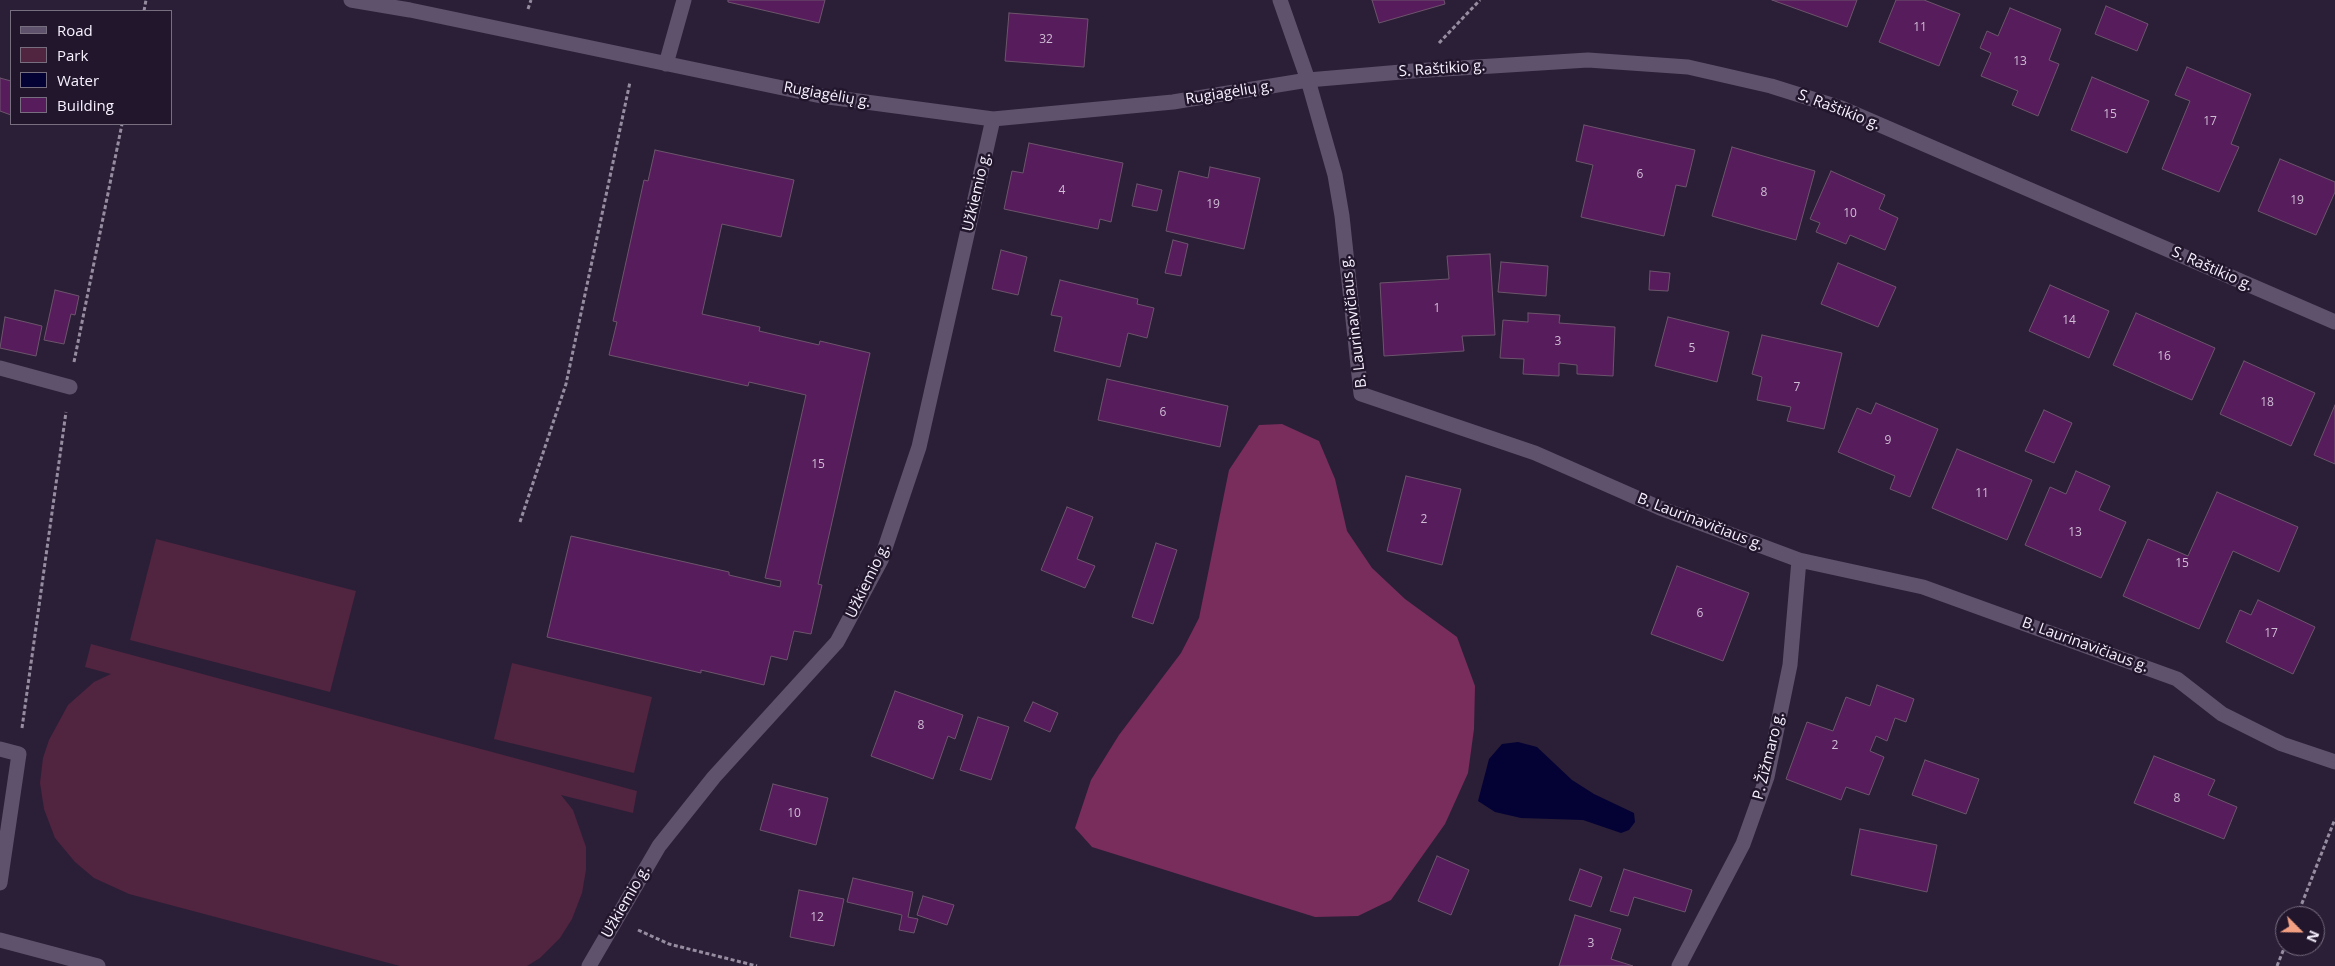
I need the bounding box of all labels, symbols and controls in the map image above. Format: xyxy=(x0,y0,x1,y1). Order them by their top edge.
legend xyxy=(10,10,172,125)
text: Road xyxy=(57,20,93,40)
house number: 11 xyxy=(1913,21,1927,35)
house number: 32 xyxy=(1039,33,1053,47)
text: Park xyxy=(57,45,88,65)
house number: 13 xyxy=(2013,55,2027,69)
street label: S. Raštikio g. xyxy=(1398,57,1486,81)
text: Water xyxy=(57,70,99,90)
street label: Rugiagėlių g. xyxy=(1184,77,1274,109)
street label: Rugiagėlių g. xyxy=(782,78,872,112)
street label: S. Raštikio g. xyxy=(1795,86,1883,134)
text: Building xyxy=(57,95,114,115)
house number: 15 xyxy=(2103,108,2117,122)
house number: 17 xyxy=(2203,115,2217,129)
street label: Užkiemio g. xyxy=(959,151,995,233)
house number: 6 xyxy=(1637,168,1643,182)
house number: 4 xyxy=(1059,184,1065,198)
house number: 8 xyxy=(1761,186,1767,200)
house number: 19 xyxy=(2290,194,2304,208)
house number: 19 xyxy=(1206,198,1220,212)
house number: 10 xyxy=(1843,207,1857,221)
street label: S. Raštikio g. xyxy=(2169,243,2255,295)
street label: B. Laurinavičiaus g. xyxy=(1337,255,1371,389)
house number: 1 xyxy=(1434,302,1440,316)
house number: 14 xyxy=(2062,314,2076,328)
house number: 3 xyxy=(1555,335,1561,349)
house number: 5 xyxy=(1689,342,1695,356)
house number: 16 xyxy=(2157,350,2171,364)
house number: 7 xyxy=(1794,381,1800,395)
house number: 18 xyxy=(2260,396,2274,410)
house number: 6 xyxy=(1160,406,1166,420)
house number: 9 xyxy=(1885,434,1891,448)
house number: 15 xyxy=(811,458,825,472)
house number: 11 xyxy=(1975,487,1989,501)
street label: B. Laurinavičiaus g. xyxy=(1635,490,1765,554)
house number: 2 xyxy=(1421,513,1427,527)
house number: 13 xyxy=(2068,526,2082,540)
street label: Užkiemio g. xyxy=(842,541,894,621)
house number: 15 xyxy=(2175,557,2189,571)
house number: 6 xyxy=(1697,607,1703,621)
street label: B. Laurinavičiaus g. xyxy=(2019,614,2151,676)
house number: 17 xyxy=(2264,627,2278,641)
street label: P. Žižmaro g. xyxy=(1749,710,1789,802)
house number: 8 xyxy=(918,719,924,733)
house number: 2 xyxy=(1832,739,1838,753)
house number: 8 xyxy=(2174,792,2180,806)
house number: 10 xyxy=(787,807,801,821)
street label: Užkiemio g. xyxy=(598,863,654,941)
north arrow xyxy=(2275,906,2325,956)
house number: 12 xyxy=(810,911,824,925)
text: N xyxy=(2302,928,2324,946)
house number: 3 xyxy=(1588,937,1594,951)

